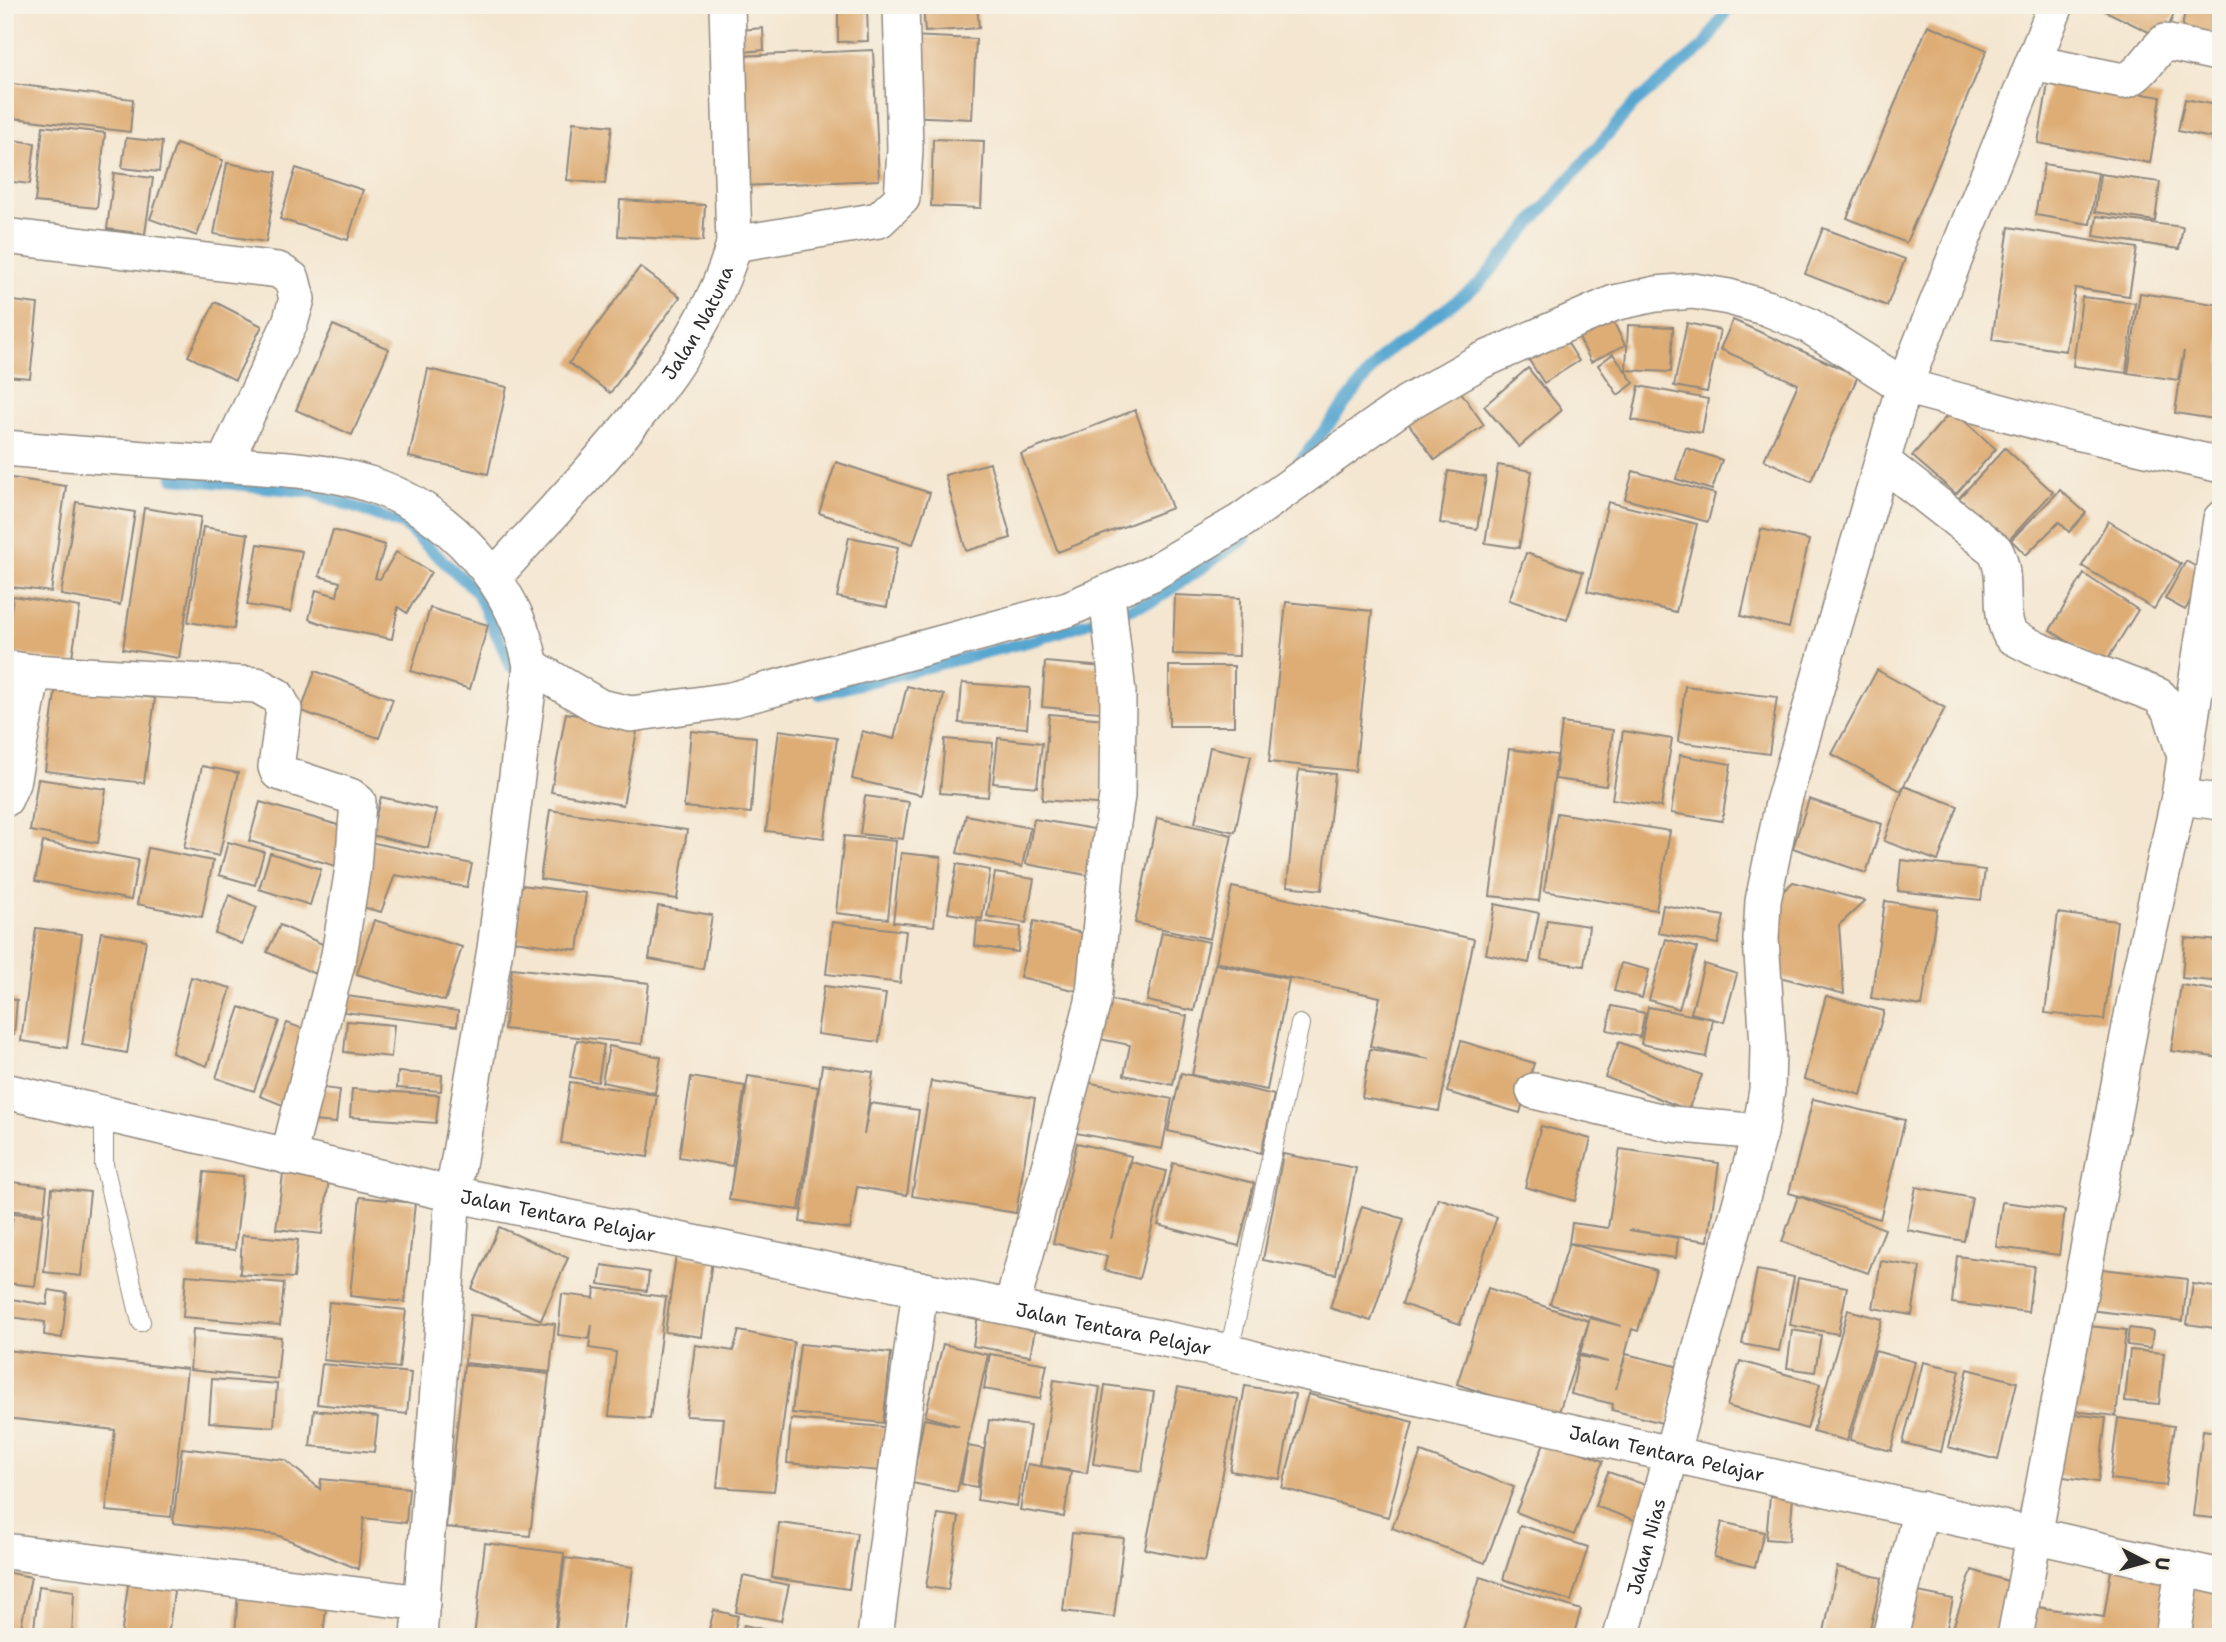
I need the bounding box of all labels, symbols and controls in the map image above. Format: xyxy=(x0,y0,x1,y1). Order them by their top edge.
street label: Jalan Natuna xyxy=(656,262,739,385)
street label: Jalan Tentara Pelajar xyxy=(458,1184,658,1248)
street label: Jalan Tentara Pelajar xyxy=(1014,1297,1214,1361)
street label: Jalan Tentara Pelajar xyxy=(1567,1420,1767,1488)
street label: Jalan Nias xyxy=(1621,1495,1672,1598)
north arrow xyxy=(2110,1526,2180,1596)
text: U xyxy=(2149,1556,2176,1571)

